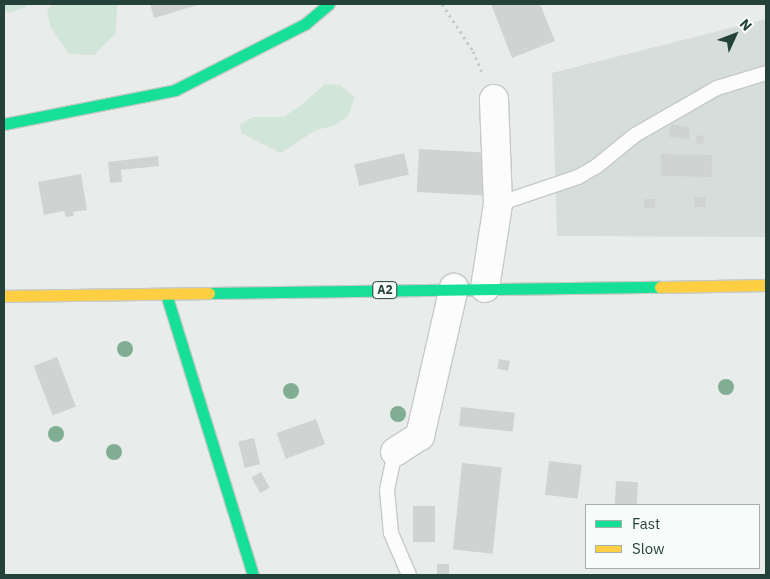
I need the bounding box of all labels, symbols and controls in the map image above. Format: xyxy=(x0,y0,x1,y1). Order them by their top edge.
north arrow xyxy=(710,10,760,60)
text: N xyxy=(736,15,756,35)
road number: A2 xyxy=(371,280,399,300)
legend xyxy=(585,504,760,569)
text: Fast xyxy=(632,514,660,533)
text: Slow xyxy=(632,539,665,558)

